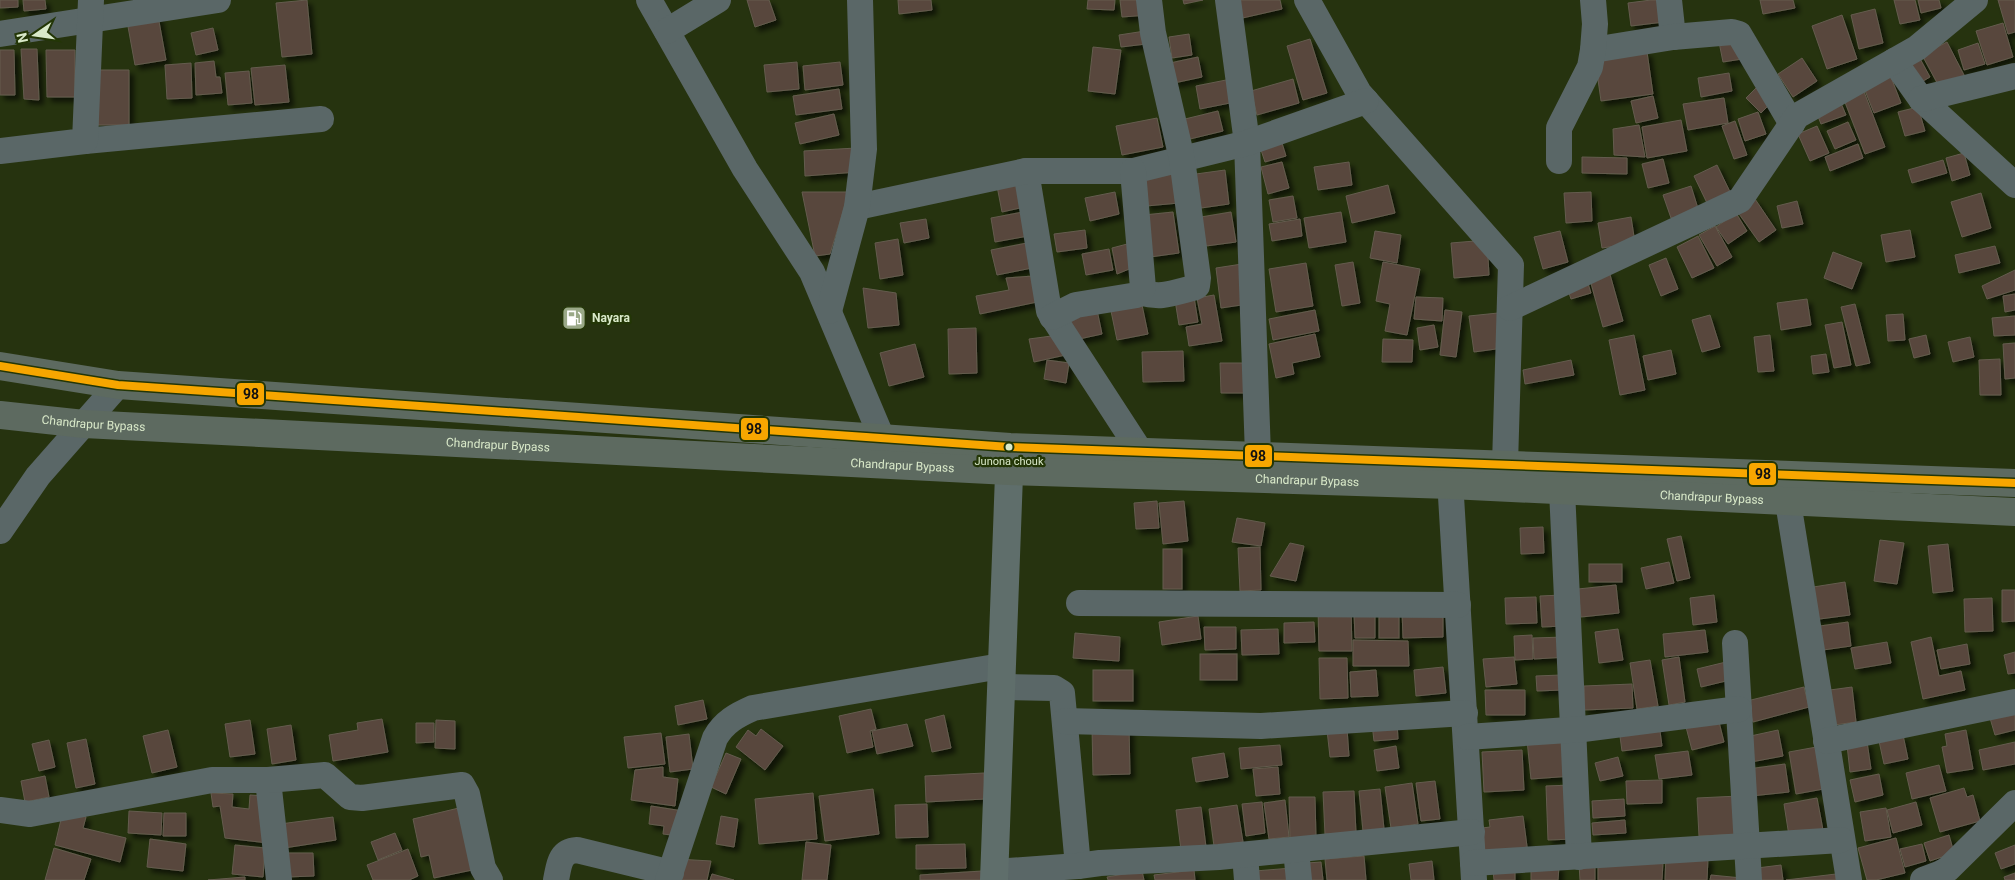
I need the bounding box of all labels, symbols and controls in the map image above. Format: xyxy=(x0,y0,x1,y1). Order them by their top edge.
north arrow xyxy=(10,10,60,60)
text: N xyxy=(13,31,31,45)
fuel station icon: Nayara xyxy=(561,305,587,331)
place label: Nayara xyxy=(592,311,630,325)
line badge: 98 xyxy=(236,382,265,406)
text: 98 xyxy=(243,386,259,402)
street label: Chandrapur Bypass xyxy=(41,413,146,434)
line badge: 98 xyxy=(740,417,769,441)
text: 98 xyxy=(746,421,762,437)
street label: Chandrapur Bypass xyxy=(446,435,550,455)
marker: Junona chouk xyxy=(1004,442,1014,452)
line badge: 98 xyxy=(1244,444,1273,468)
text: 98 xyxy=(1250,448,1266,464)
place label: Junona chouk xyxy=(975,455,1044,468)
street label: Chandrapur Bypass xyxy=(850,456,955,475)
line badge: 98 xyxy=(1748,462,1777,486)
text: 98 xyxy=(1755,466,1771,482)
street label: Chandrapur Bypass xyxy=(1255,472,1359,489)
street label: Chandrapur Bypass xyxy=(1660,488,1764,507)

